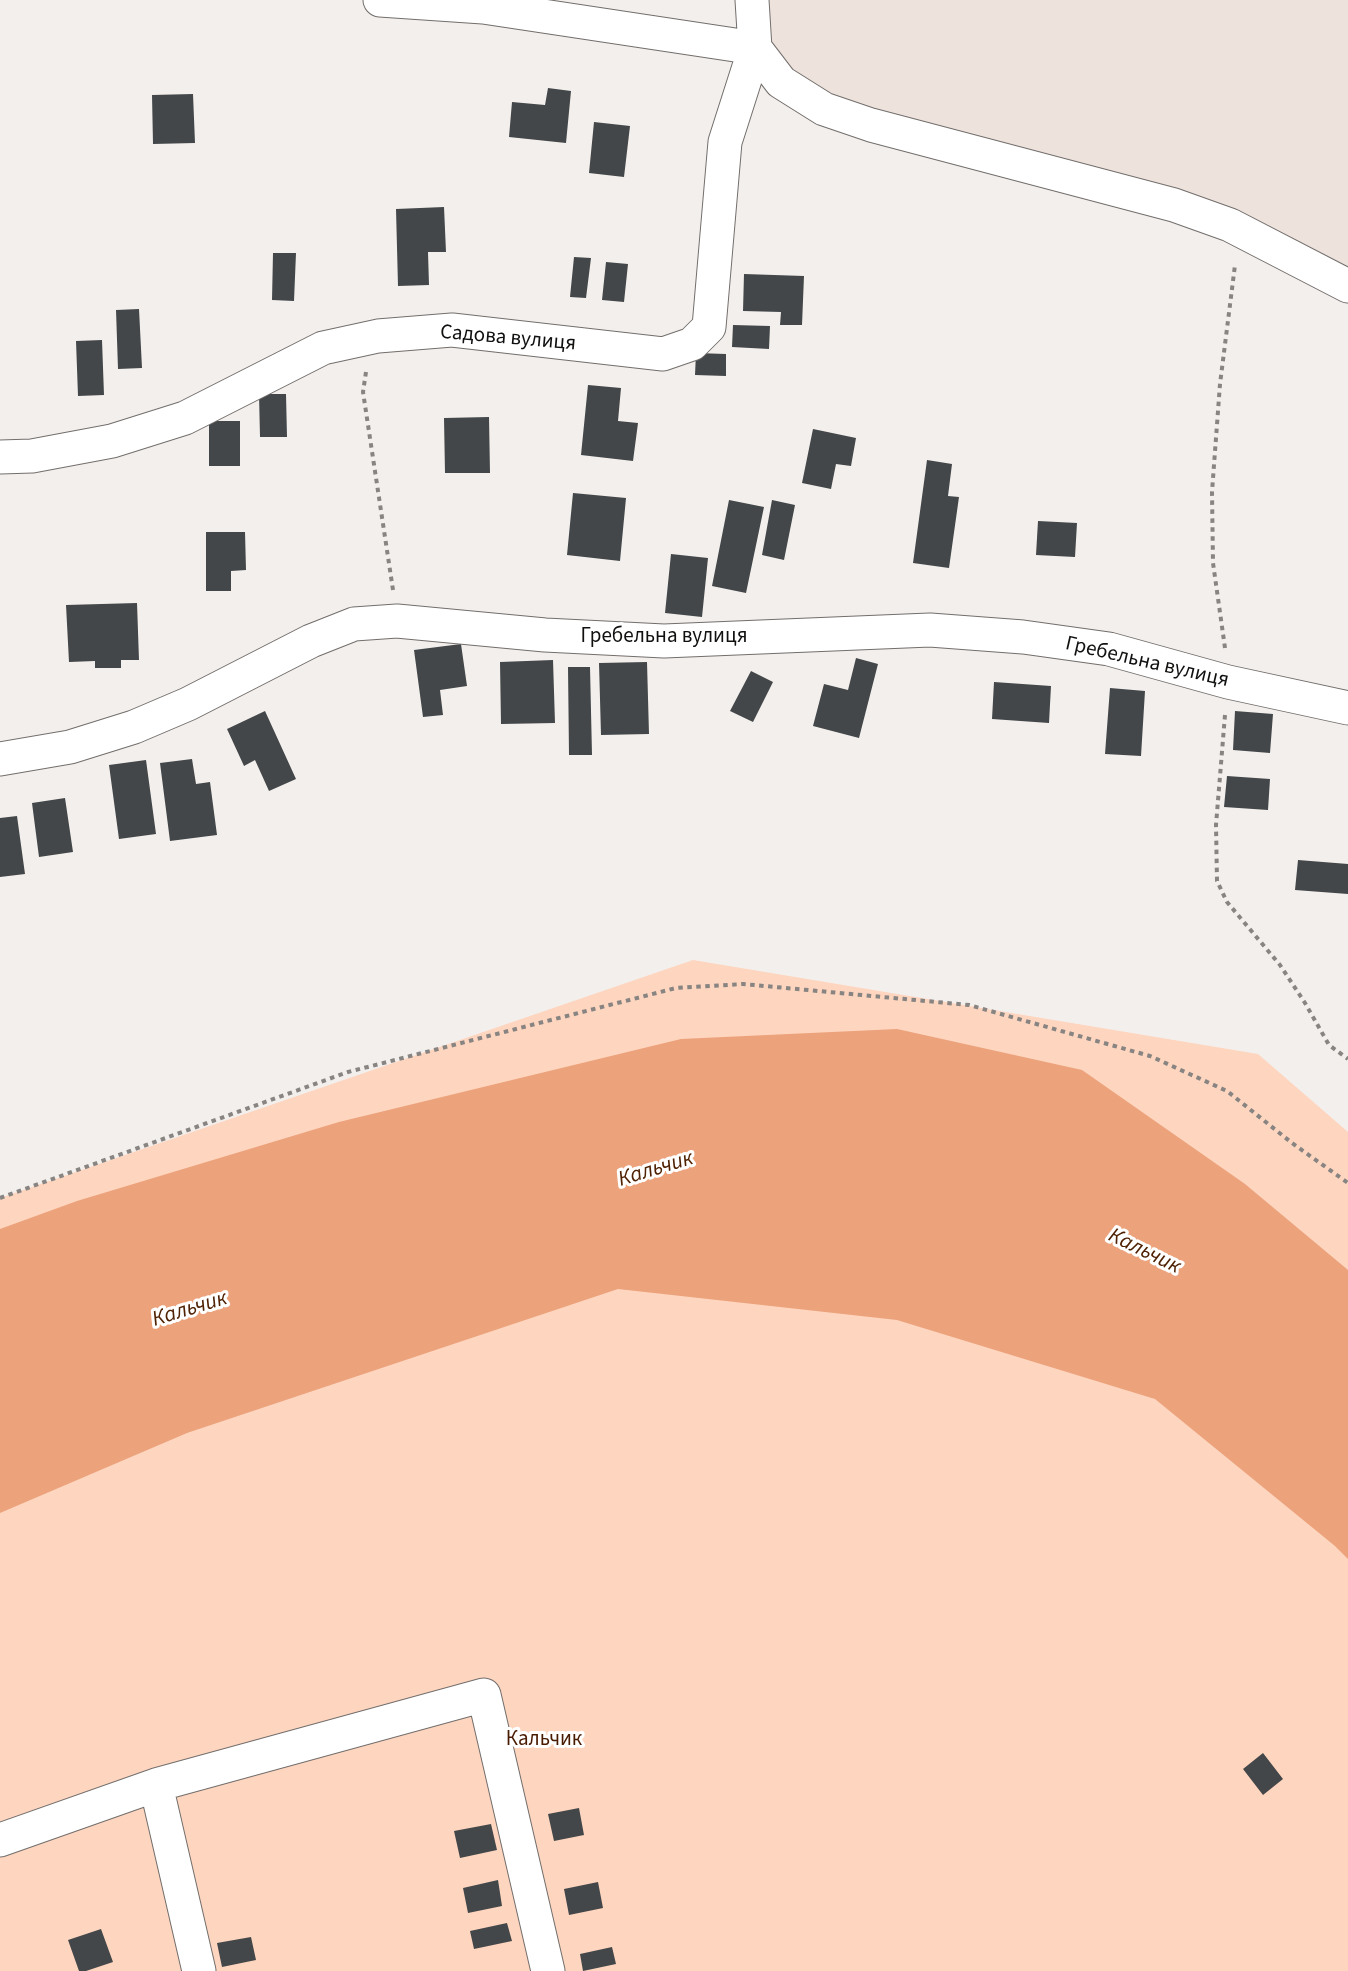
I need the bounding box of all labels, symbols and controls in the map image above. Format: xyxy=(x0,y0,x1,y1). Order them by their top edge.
street label: Садова вулиця xyxy=(439,321,577,357)
street label: Гребельна вулиця xyxy=(581,624,747,650)
street label: Гребельна вулиця xyxy=(1063,632,1231,694)
water label: Кальчик xyxy=(615,1146,697,1194)
water label: Кальчик xyxy=(1104,1223,1184,1281)
water label: Кальчик xyxy=(149,1286,231,1334)
park label: Кальчик xyxy=(506,1727,582,1753)

